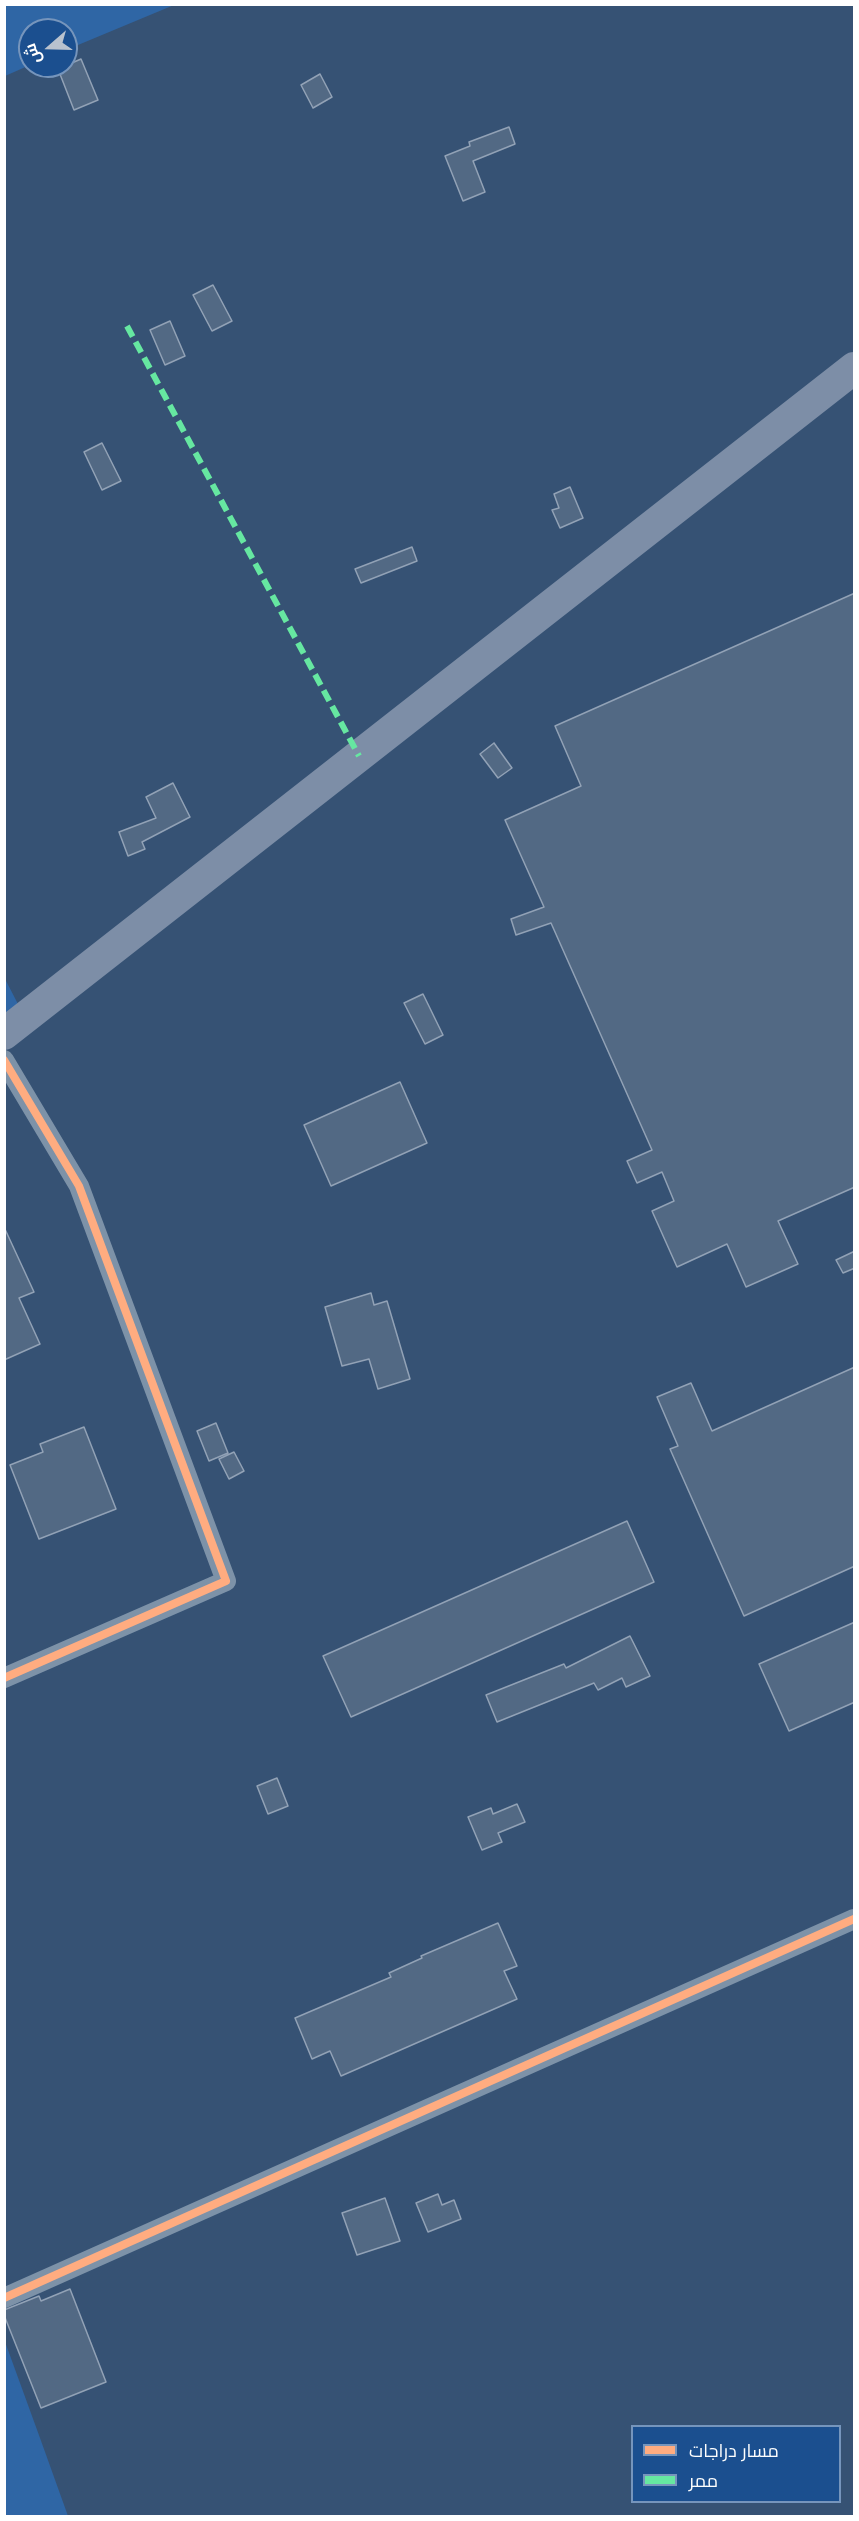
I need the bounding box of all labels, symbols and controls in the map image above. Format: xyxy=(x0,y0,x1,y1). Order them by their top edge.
north arrow xyxy=(18,18,78,78)
text: ش xyxy=(21,41,44,66)
legend xyxy=(631,2425,841,2503)
text: مسار دراجات xyxy=(689,2441,779,2461)
text: ممر xyxy=(689,2471,718,2491)

